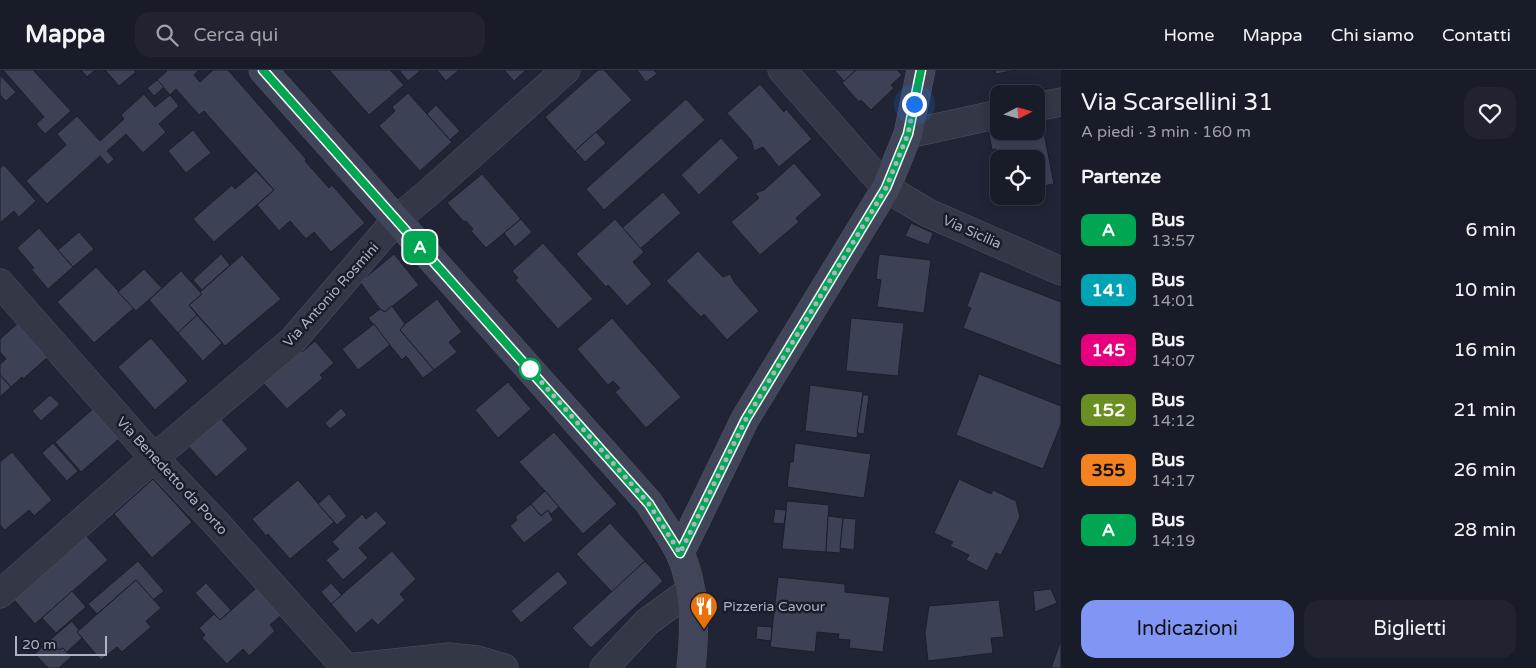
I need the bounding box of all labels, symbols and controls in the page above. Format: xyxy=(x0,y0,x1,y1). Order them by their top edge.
search box xyxy=(135,12,485,57)
text: Mappa xyxy=(25,20,105,49)
icon: search xyxy=(153,21,181,49)
text: Cerca qui xyxy=(193,24,278,46)
text: Home xyxy=(1163,24,1214,46)
text: Mappa xyxy=(1242,24,1303,46)
text: Chi siamo xyxy=(1331,24,1414,46)
text: Contatti xyxy=(1442,24,1511,46)
north arrow xyxy=(990,85,1045,140)
map controls xyxy=(990,85,1045,205)
button: heart xyxy=(1464,87,1516,139)
text: Via Scarsellini 31 xyxy=(1081,88,1273,117)
your location xyxy=(902,92,927,117)
text: A piedi · 3 min · 160 m xyxy=(1081,122,1251,142)
button: locate xyxy=(990,150,1045,205)
text: Partenze xyxy=(1081,166,1161,188)
text: Bus xyxy=(1151,209,1185,231)
street label: Via Sicilia xyxy=(940,212,1004,252)
text: A xyxy=(1102,219,1115,241)
text: 6 min xyxy=(1465,219,1516,241)
line badge: A xyxy=(404,231,436,263)
text: 13:57 xyxy=(1151,231,1195,251)
text: A xyxy=(413,236,427,258)
street label: Via Antonio Rosmini xyxy=(280,239,382,351)
text: Bus xyxy=(1151,269,1185,291)
text: 141 xyxy=(1092,279,1125,301)
text: 10 min xyxy=(1453,279,1516,301)
text: 14:01 xyxy=(1151,291,1195,311)
text: Bus xyxy=(1151,329,1185,351)
text: 145 xyxy=(1092,339,1125,361)
text: 16 min xyxy=(1453,339,1516,361)
text: 14:07 xyxy=(1151,351,1195,371)
unlabelled marker xyxy=(519,358,541,380)
text: Bus xyxy=(1151,389,1185,411)
text: 152 xyxy=(1092,399,1125,421)
text: 21 min xyxy=(1453,399,1516,421)
text: 14:12 xyxy=(1151,411,1195,431)
street label: Via Benedetto da Porto xyxy=(113,413,231,539)
text: Bus xyxy=(1151,449,1185,471)
text: 355 xyxy=(1092,459,1125,481)
text: 26 min xyxy=(1453,459,1516,481)
text: 14:17 xyxy=(1151,471,1195,491)
text: Bus xyxy=(1151,509,1185,531)
text: A xyxy=(1102,519,1115,541)
text: 28 min xyxy=(1453,519,1516,541)
text: 14:19 xyxy=(1151,531,1195,551)
restaurant icon: Pizzeria Cavour xyxy=(689,591,719,630)
place label: Pizzeria Cavour xyxy=(723,598,826,615)
button: Indicazioni xyxy=(1081,600,1294,658)
button: Biglietti xyxy=(1304,600,1516,658)
scale bar xyxy=(15,633,108,656)
text: 20 m xyxy=(22,636,56,653)

